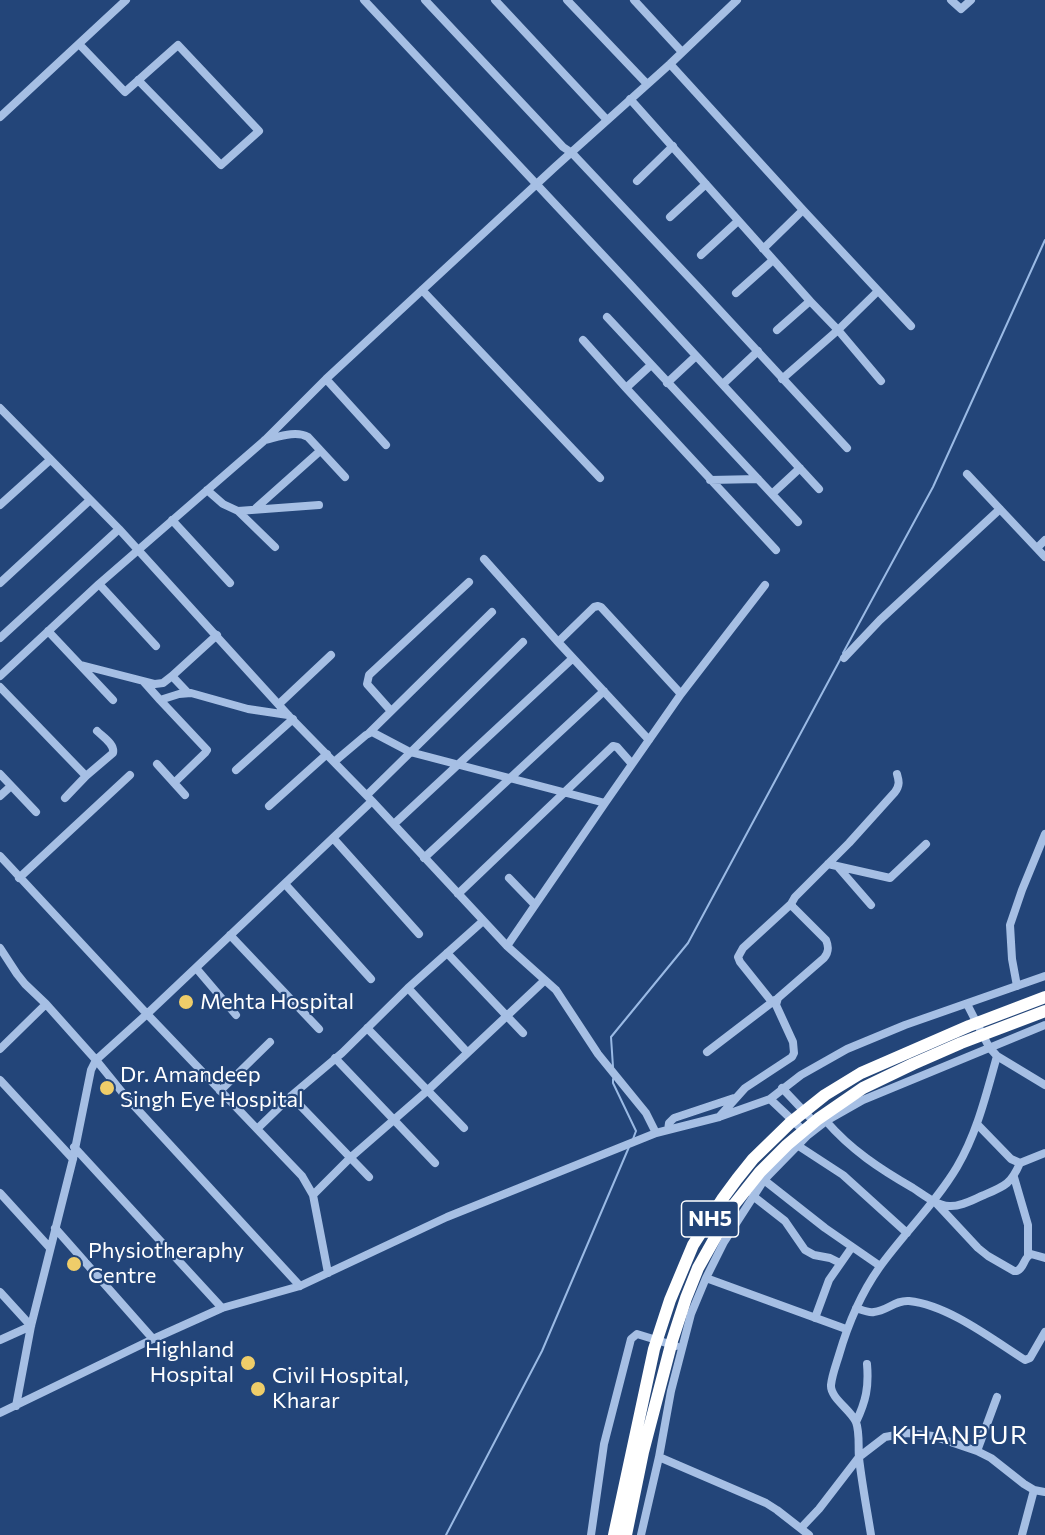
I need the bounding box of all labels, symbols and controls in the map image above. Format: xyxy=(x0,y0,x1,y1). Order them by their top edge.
place label: Mehta Hospital xyxy=(200,989,354,1015)
marker: Mehta Hospital xyxy=(177,993,195,1011)
place label: Dr. Amandeep Singh Eye Hospital xyxy=(120,1062,304,1114)
marker: Dr. Amandeep Singh Eye Hospital xyxy=(98,1079,116,1097)
road number: NH5 xyxy=(682,1201,738,1237)
place label: Physiotheraphy Centre xyxy=(88,1238,244,1290)
marker: Physiotheraphy Centre xyxy=(65,1255,83,1273)
place label: Highland Hospital xyxy=(145,1337,234,1388)
marker: Highland Hospital xyxy=(239,1354,257,1372)
place label: Civil Hospital, Kharar xyxy=(272,1363,409,1414)
marker: Civil Hospital, Kharar xyxy=(249,1380,267,1398)
district label: KHANPUR xyxy=(891,1419,1029,1451)

